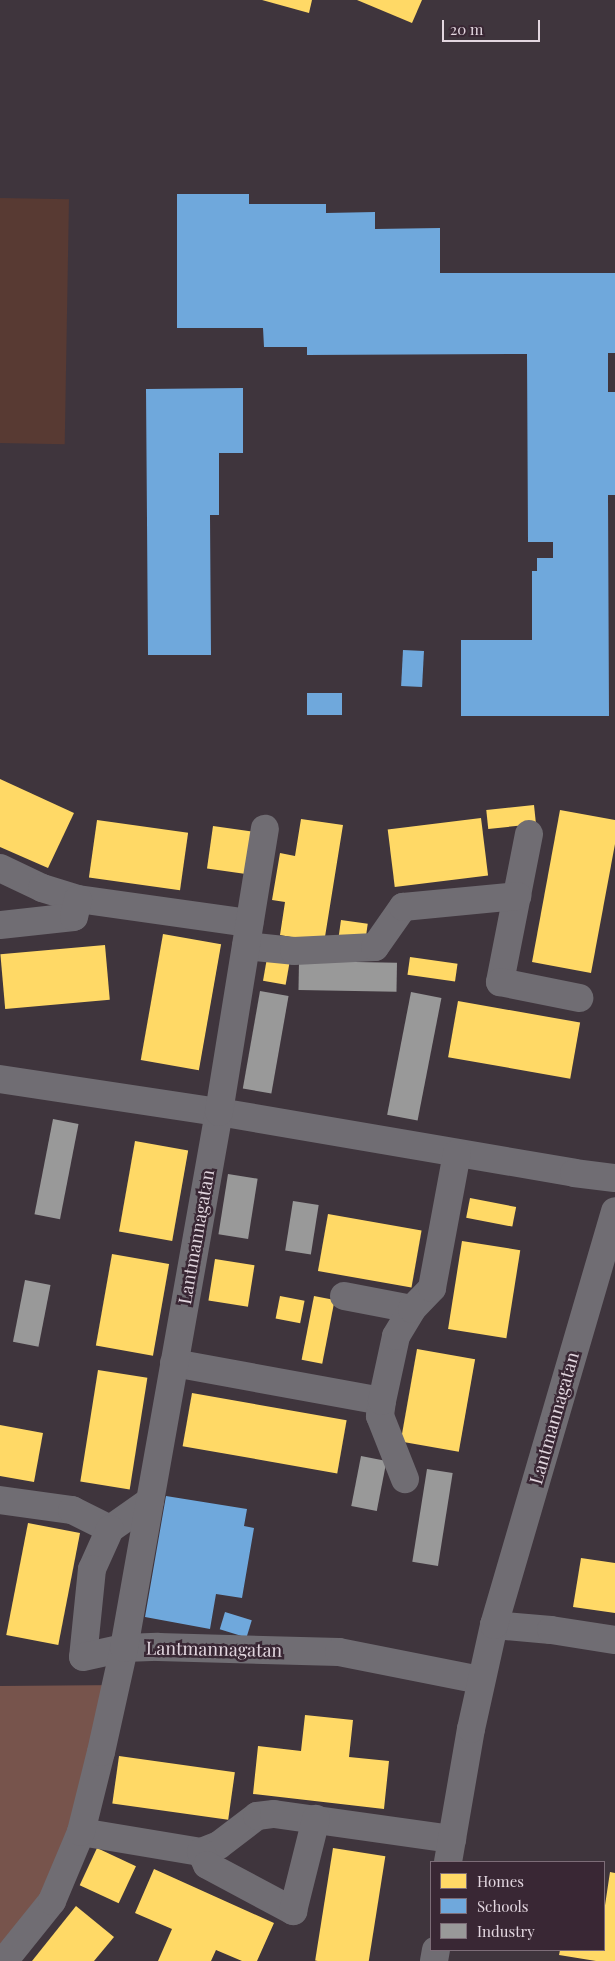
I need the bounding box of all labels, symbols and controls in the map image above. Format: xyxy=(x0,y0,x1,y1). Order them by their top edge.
scale bar xyxy=(445,10,542,42)
text: 20 m xyxy=(450,19,483,39)
street label: Lantmannagatan xyxy=(174,1168,218,1306)
street label: Lantmannagatan xyxy=(525,1349,583,1487)
street label: Lantmannagatan xyxy=(146,1637,282,1661)
legend xyxy=(430,1861,605,1951)
text: Homes xyxy=(477,1871,524,1891)
text: Schools xyxy=(477,1896,529,1916)
text: Industry xyxy=(477,1921,535,1941)

